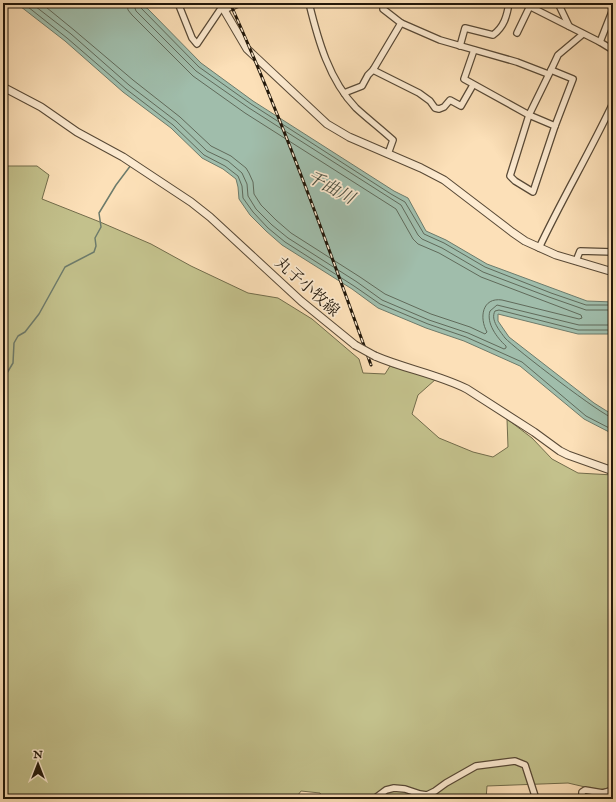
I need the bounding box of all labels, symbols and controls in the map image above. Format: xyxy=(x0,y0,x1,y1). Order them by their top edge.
water label: 千曲川 xyxy=(303,167,360,211)
street label: 丸子小牧線 xyxy=(270,253,343,322)
north arrow xyxy=(18,744,58,784)
text: N xyxy=(32,748,43,762)

